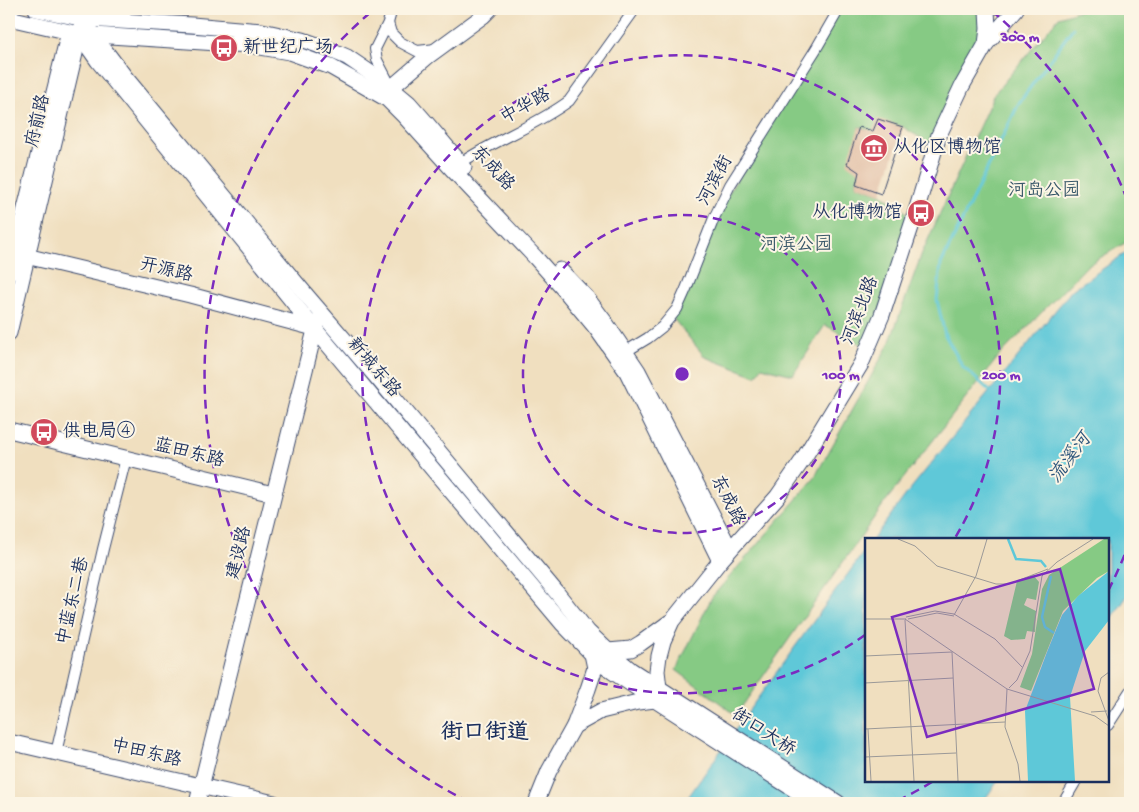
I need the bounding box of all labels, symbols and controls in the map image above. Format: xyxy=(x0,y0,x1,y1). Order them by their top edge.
text: 300 m xyxy=(999,29,1040,47)
bus stop icon: 新世纪广场 xyxy=(209,33,239,63)
place label: 新世纪广场 xyxy=(243,37,333,59)
street label: 中华路 xyxy=(497,84,555,129)
street label: 府前路 xyxy=(22,92,55,150)
museum icon: 从化区博物馆 xyxy=(859,133,889,163)
place label: 从化区博物馆 xyxy=(893,137,1001,159)
street label: 东成路 xyxy=(466,141,519,196)
street label: 河滨街 xyxy=(693,152,738,210)
park label: 河岛公园 xyxy=(1008,180,1080,202)
bus stop icon: 从化博物馆 xyxy=(906,198,936,228)
place label: 从化博物馆 xyxy=(812,202,902,224)
park label: 河滨公园 xyxy=(760,234,832,256)
street label: 开源路 xyxy=(137,254,195,287)
street label: 河滨北路 xyxy=(837,273,884,348)
street label: 新城东路 xyxy=(342,333,405,402)
centre of rings xyxy=(673,365,691,383)
text: 100 m xyxy=(821,367,860,385)
text: 200 m xyxy=(982,367,1021,385)
bus stop icon: 供电局④ xyxy=(29,417,59,447)
place label: 供电局④ xyxy=(63,420,135,443)
water label: 流溪河 xyxy=(1044,426,1099,489)
street label: 蓝田东路 xyxy=(152,434,227,473)
street label: 东成路 xyxy=(705,472,750,530)
street label: 建设路 xyxy=(222,524,257,582)
inset map xyxy=(865,538,1109,782)
street label: 中蓝东二巷 xyxy=(53,555,94,647)
street label: 街口大桥 xyxy=(727,704,799,761)
district label: 街口街道 xyxy=(441,720,529,747)
street label: 中田东路 xyxy=(109,735,184,772)

